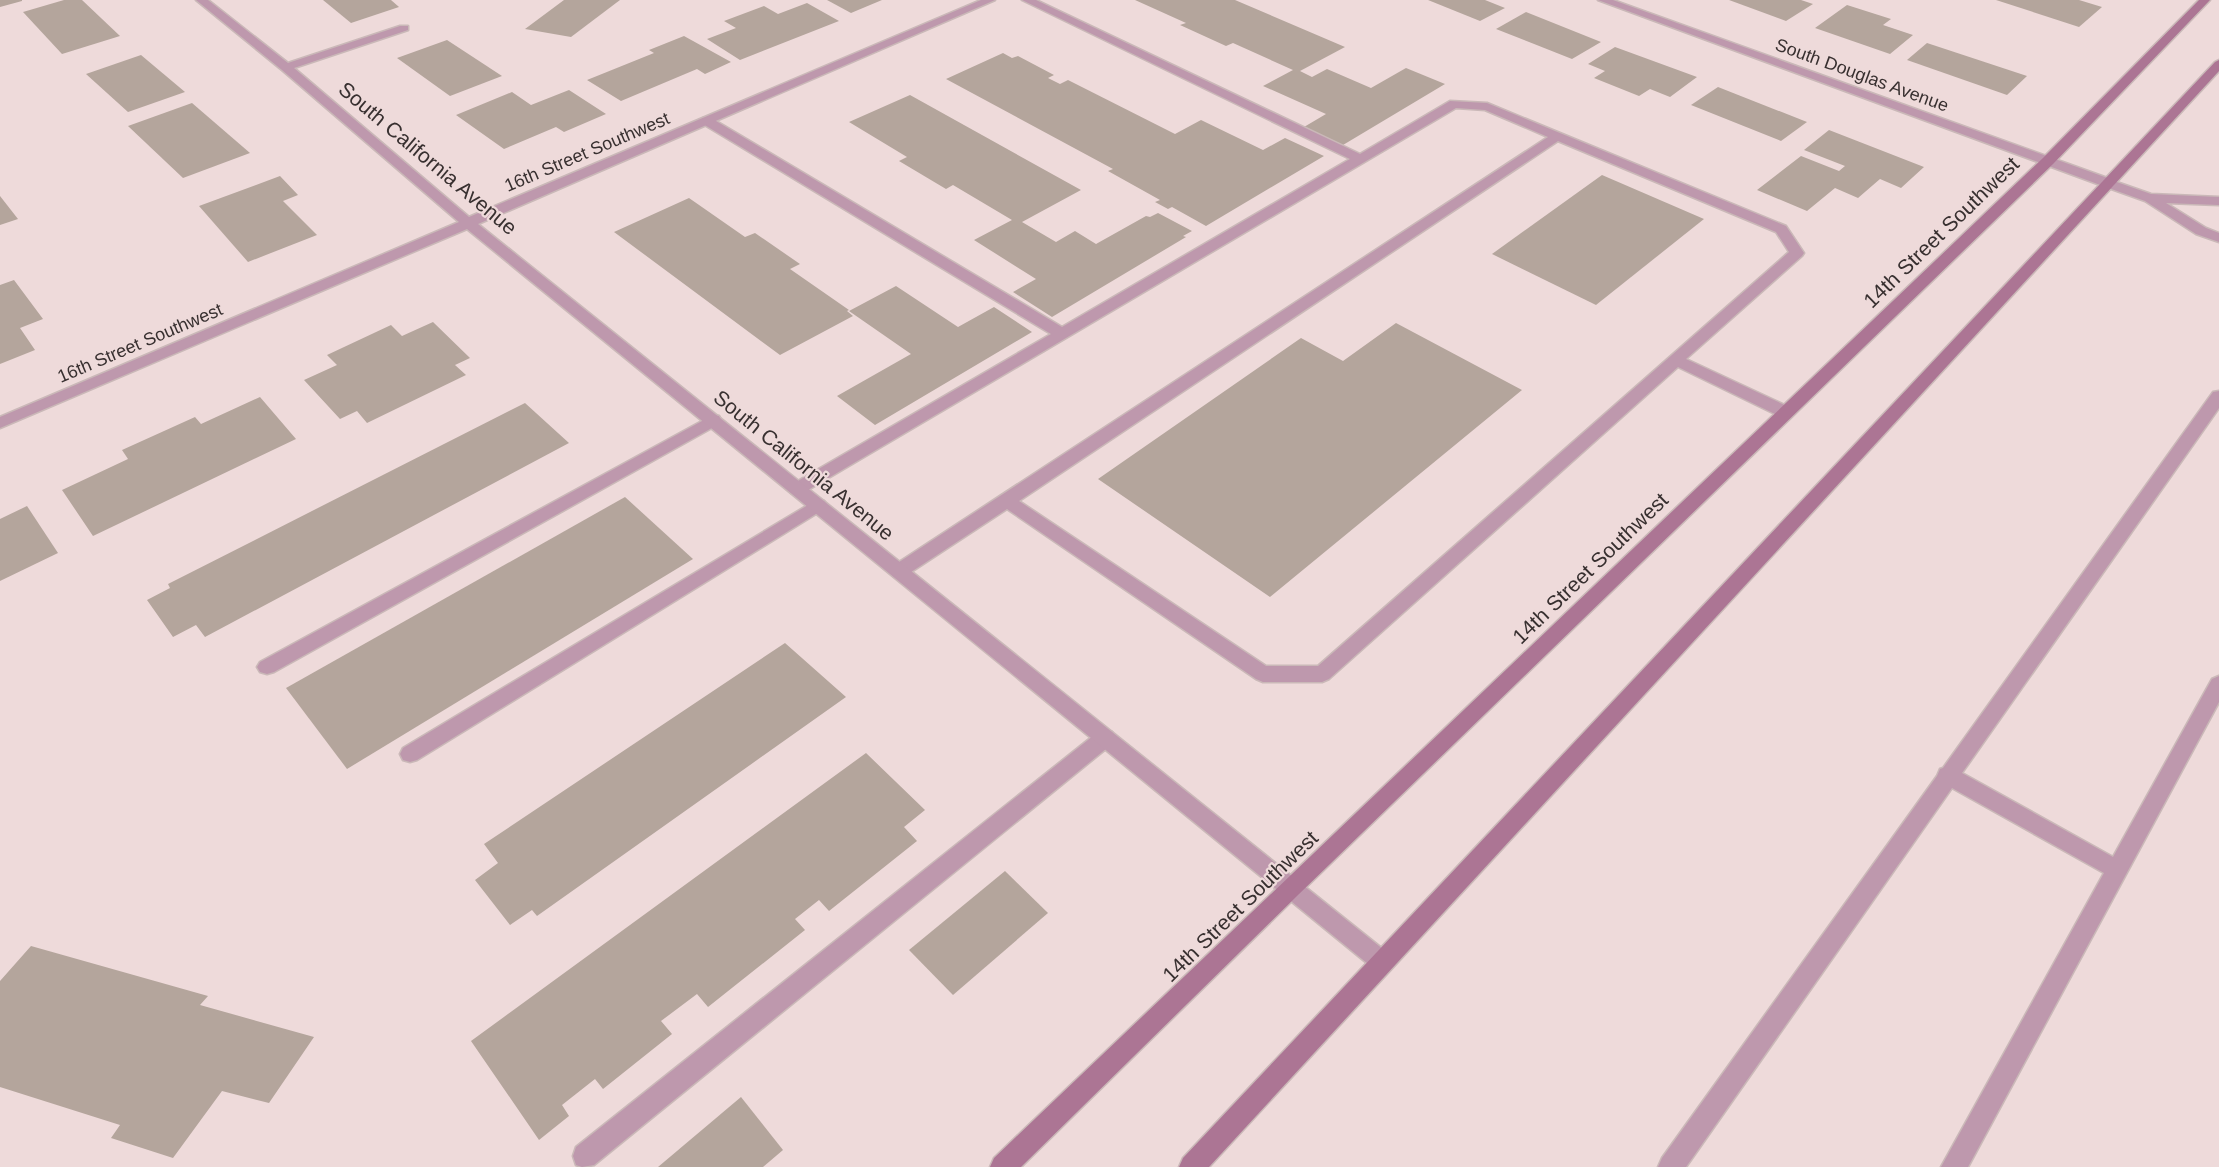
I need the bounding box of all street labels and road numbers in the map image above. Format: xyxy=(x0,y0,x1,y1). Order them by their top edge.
street label: South Douglas Avenue xyxy=(1773,34,1951,116)
street label: South California Avenue xyxy=(334,77,522,239)
street label: 16th Street Southwest xyxy=(502,108,672,196)
street label: 14th Street Southwest xyxy=(1859,152,2023,312)
street label: 16th Street Southwest xyxy=(55,299,225,387)
street label: South California Avenue xyxy=(709,385,899,545)
street label: 14th Street Southwest xyxy=(1508,488,1672,648)
street label: 14th Street Southwest xyxy=(1158,826,1322,986)

